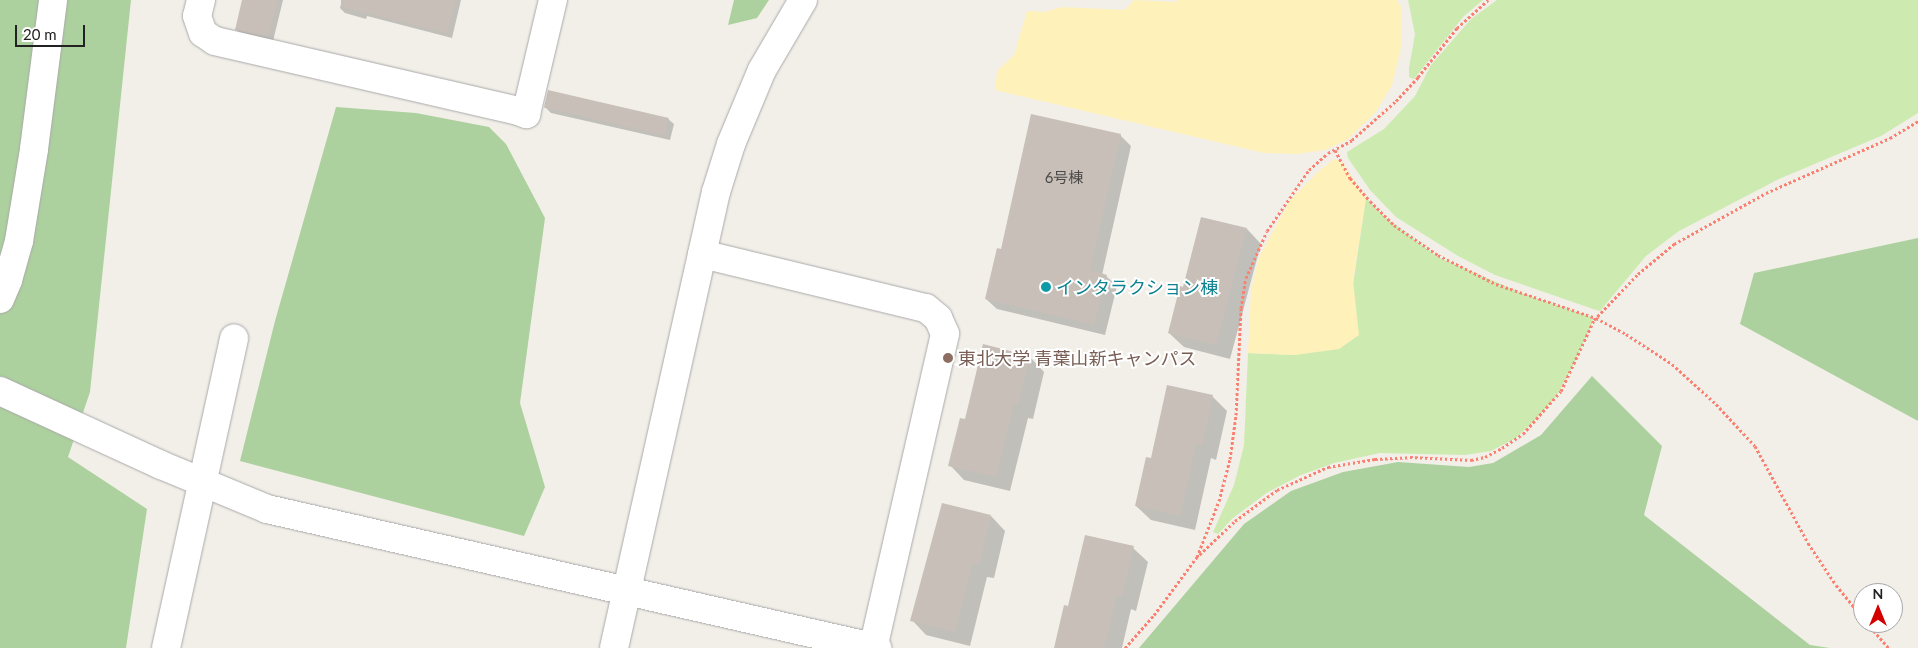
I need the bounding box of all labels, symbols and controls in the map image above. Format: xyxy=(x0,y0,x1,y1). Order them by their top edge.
scale bar xyxy=(18,15,88,47)
text: 20 m xyxy=(23,25,57,43)
house number: 6号棟 xyxy=(1045,169,1083,187)
place label: インタラクション棟 xyxy=(1056,276,1218,298)
marker: インタラクション棟 xyxy=(1040,281,1052,293)
place label: 東北大学 青葉山新キャンパス xyxy=(958,347,1197,369)
marker: 東北大学 青葉山新キャンパス xyxy=(942,352,954,364)
north arrow xyxy=(1853,583,1903,633)
text: N xyxy=(1873,585,1883,602)

